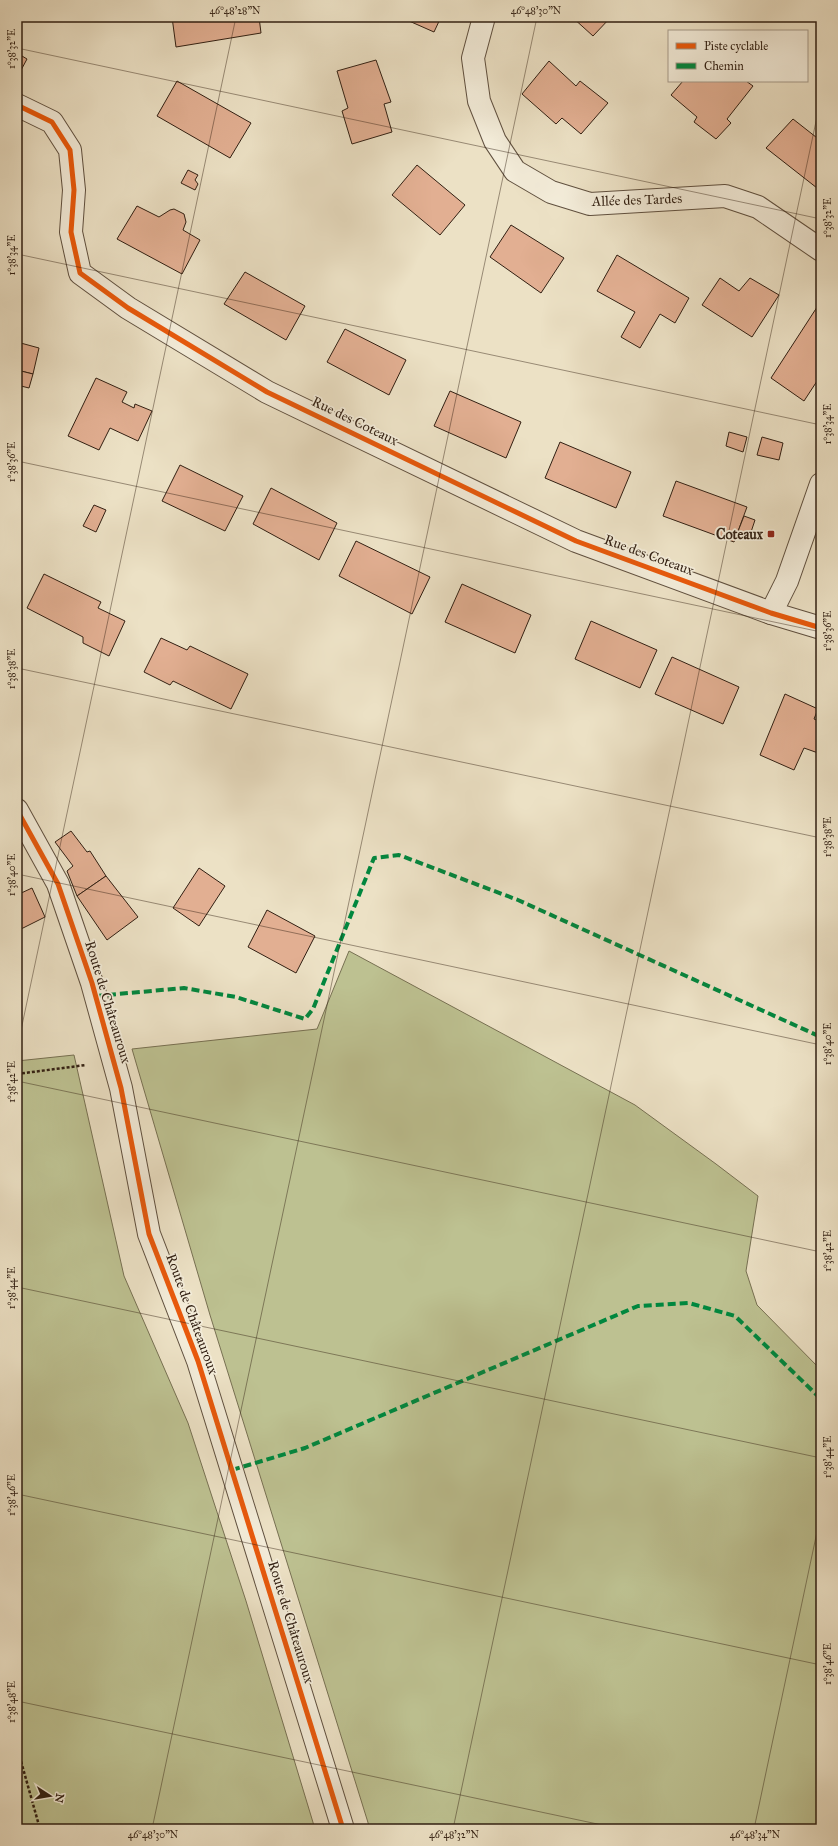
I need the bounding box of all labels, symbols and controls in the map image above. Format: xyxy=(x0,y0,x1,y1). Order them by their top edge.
text: 46°48'28"N xyxy=(209,5,261,17)
text: 46°48'30"N xyxy=(511,5,562,17)
text: 1°38'32"E xyxy=(6,29,18,69)
legend xyxy=(668,30,808,82)
text: Piste cyclable xyxy=(704,39,768,53)
text: Chemin xyxy=(704,59,744,73)
street label: Allée des Tardes xyxy=(591,190,682,210)
text: 1°38'32"E xyxy=(822,198,834,238)
text: 1°38'34"E xyxy=(6,235,18,275)
street label: Rue des Coteaux xyxy=(309,393,402,450)
text: 1°38'34"E xyxy=(822,404,834,444)
text: 1°38'36"E xyxy=(6,442,18,482)
place label: Coteaux xyxy=(716,526,764,543)
marker: Coteaux xyxy=(766,529,776,539)
street label: Rue des Coteaux xyxy=(602,531,697,579)
text: 1°38'36"E xyxy=(822,611,834,651)
text: 1°38'38"E xyxy=(6,649,18,689)
text: 1°38'38"E xyxy=(822,817,834,857)
text: 1°38'40"E xyxy=(6,854,18,896)
street label: Route de Châteauroux xyxy=(81,939,135,1066)
text: 1°38'40"E xyxy=(822,1023,834,1065)
text: 1°38'42"E xyxy=(6,1061,18,1103)
text: 1°38'42"E xyxy=(822,1230,834,1272)
street label: Route de Châteauroux xyxy=(162,1251,222,1378)
text: 1°38'44"E xyxy=(6,1267,18,1309)
text: 1°38'44"E xyxy=(822,1436,834,1478)
text: 1°38'46"E xyxy=(6,1474,18,1516)
street label: Route de Châteauroux xyxy=(264,1559,318,1686)
text: 1°38'46"E xyxy=(822,1643,834,1685)
text: 1°38'48"E xyxy=(6,1681,18,1723)
north arrow xyxy=(30,1776,70,1816)
text: N xyxy=(52,1792,67,1805)
text: 46°48'30"N xyxy=(128,1829,179,1841)
text: 46°48'32"N xyxy=(429,1829,479,1841)
text: 46°48'34"N xyxy=(730,1829,781,1841)

